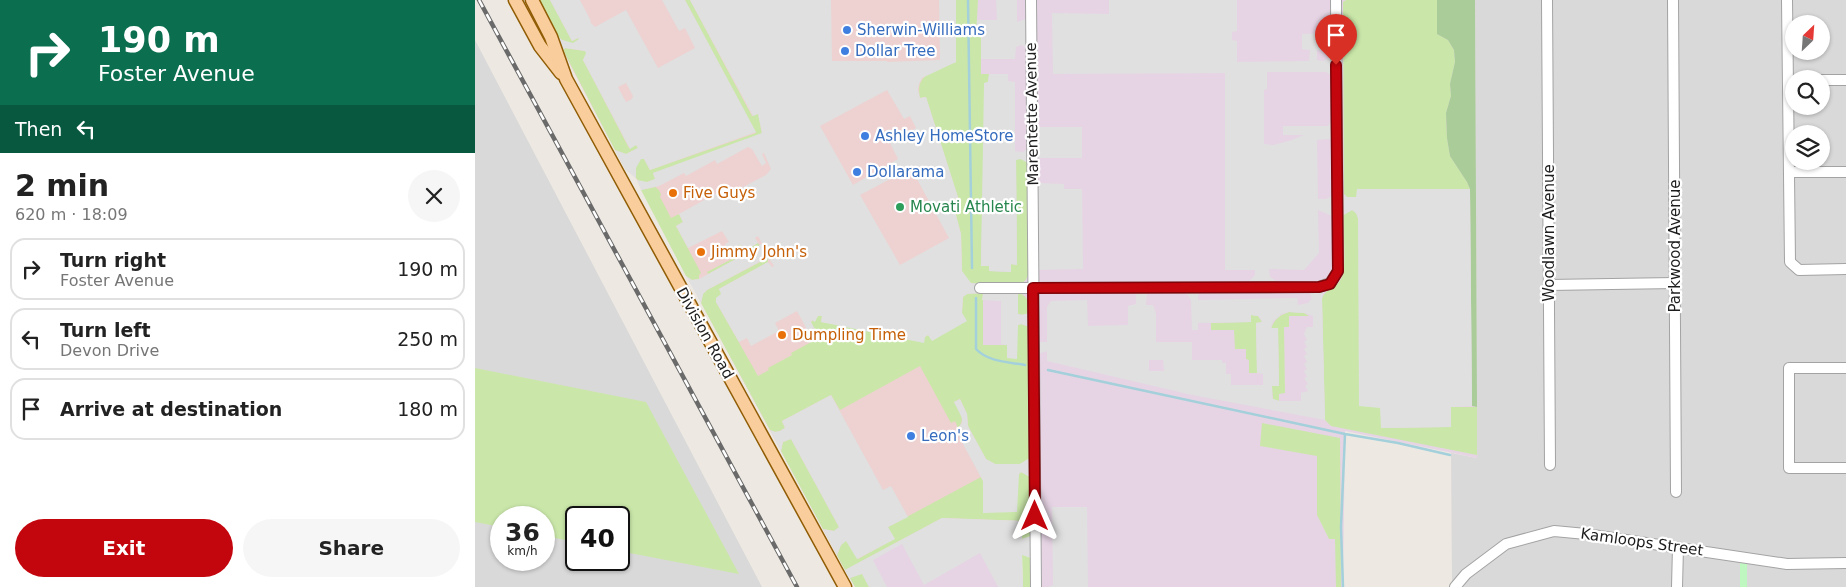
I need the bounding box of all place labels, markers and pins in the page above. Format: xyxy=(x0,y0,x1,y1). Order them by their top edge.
pin xyxy=(1315,14,1357,65)
place label: Sherwin-Williams xyxy=(857,21,985,39)
marker: Sherwin-Williams xyxy=(841,24,853,36)
place label: Dollar Tree xyxy=(855,42,935,60)
marker: Dollar Tree xyxy=(839,45,851,57)
place label: Ashley HomeStore xyxy=(875,127,1014,145)
marker: Ashley HomeStore xyxy=(859,130,871,142)
place label: Dollarama xyxy=(867,163,944,181)
marker: Dollarama xyxy=(851,166,863,178)
place label: Five Guys xyxy=(683,184,756,202)
marker: Five Guys xyxy=(667,187,679,199)
place label: Movati Athletic xyxy=(910,198,1022,216)
marker: Movati Athletic xyxy=(894,201,906,213)
place label: Jimmy John's xyxy=(710,243,807,261)
marker: Jimmy John's xyxy=(695,246,707,258)
place label: Dumpling Time xyxy=(792,326,906,344)
marker: Dumpling Time xyxy=(776,329,788,341)
place label: Leon's xyxy=(921,427,969,445)
marker: Leon's xyxy=(905,430,917,442)

